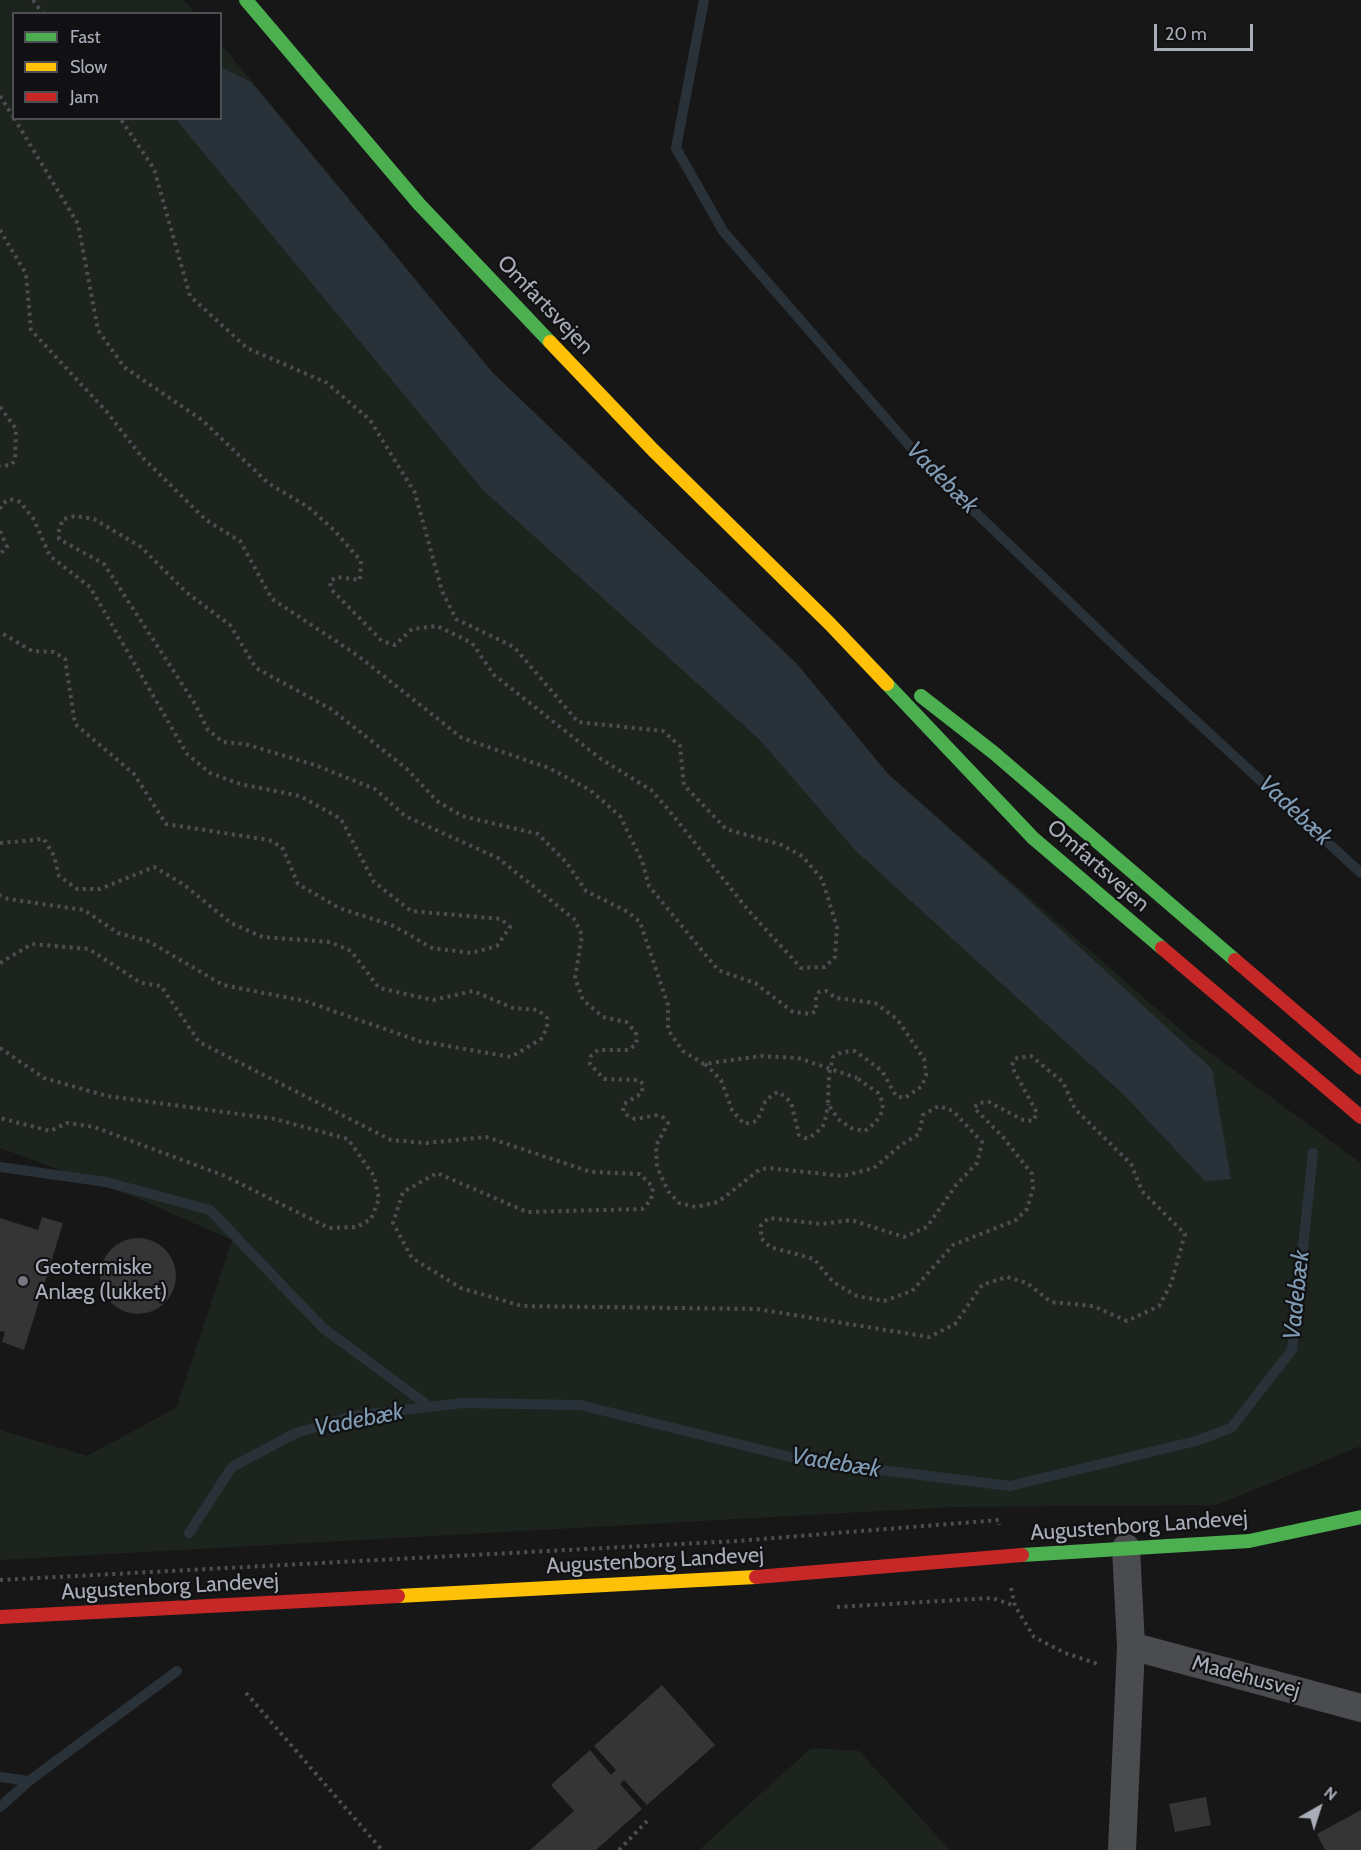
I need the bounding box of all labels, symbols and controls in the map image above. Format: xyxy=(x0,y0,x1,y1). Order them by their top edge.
legend xyxy=(12,12,222,120)
scale bar xyxy=(1157,12,1256,50)
text: 20 m xyxy=(1165,23,1207,45)
text: Fast xyxy=(70,26,101,48)
text: Slow xyxy=(70,56,107,78)
text: Jam xyxy=(70,86,99,108)
street label: Omfartsvejen xyxy=(491,250,599,360)
water label: Vadebæk xyxy=(900,436,984,520)
water label: Vadebæk xyxy=(1252,770,1338,852)
street label: Omfartsvejen xyxy=(1041,814,1155,918)
water label: Vadebæk xyxy=(1278,1249,1316,1341)
place label: Geotermiske Anlæg (lukket) xyxy=(35,1255,168,1306)
marker: Geotermiske Anlæg (lukket) xyxy=(16,1274,30,1288)
water label: Vadebæk xyxy=(312,1397,406,1443)
water label: Vadebæk xyxy=(789,1442,883,1484)
street label: Augustenborg Landevej xyxy=(1029,1505,1249,1547)
street label: Augustenborg Landevej xyxy=(545,1542,765,1580)
street label: Augustenborg Landevej xyxy=(60,1568,280,1606)
street label: Madehusvej xyxy=(1189,1650,1303,1704)
north arrow xyxy=(1289,1778,1349,1838)
text: N xyxy=(1320,1783,1341,1805)

